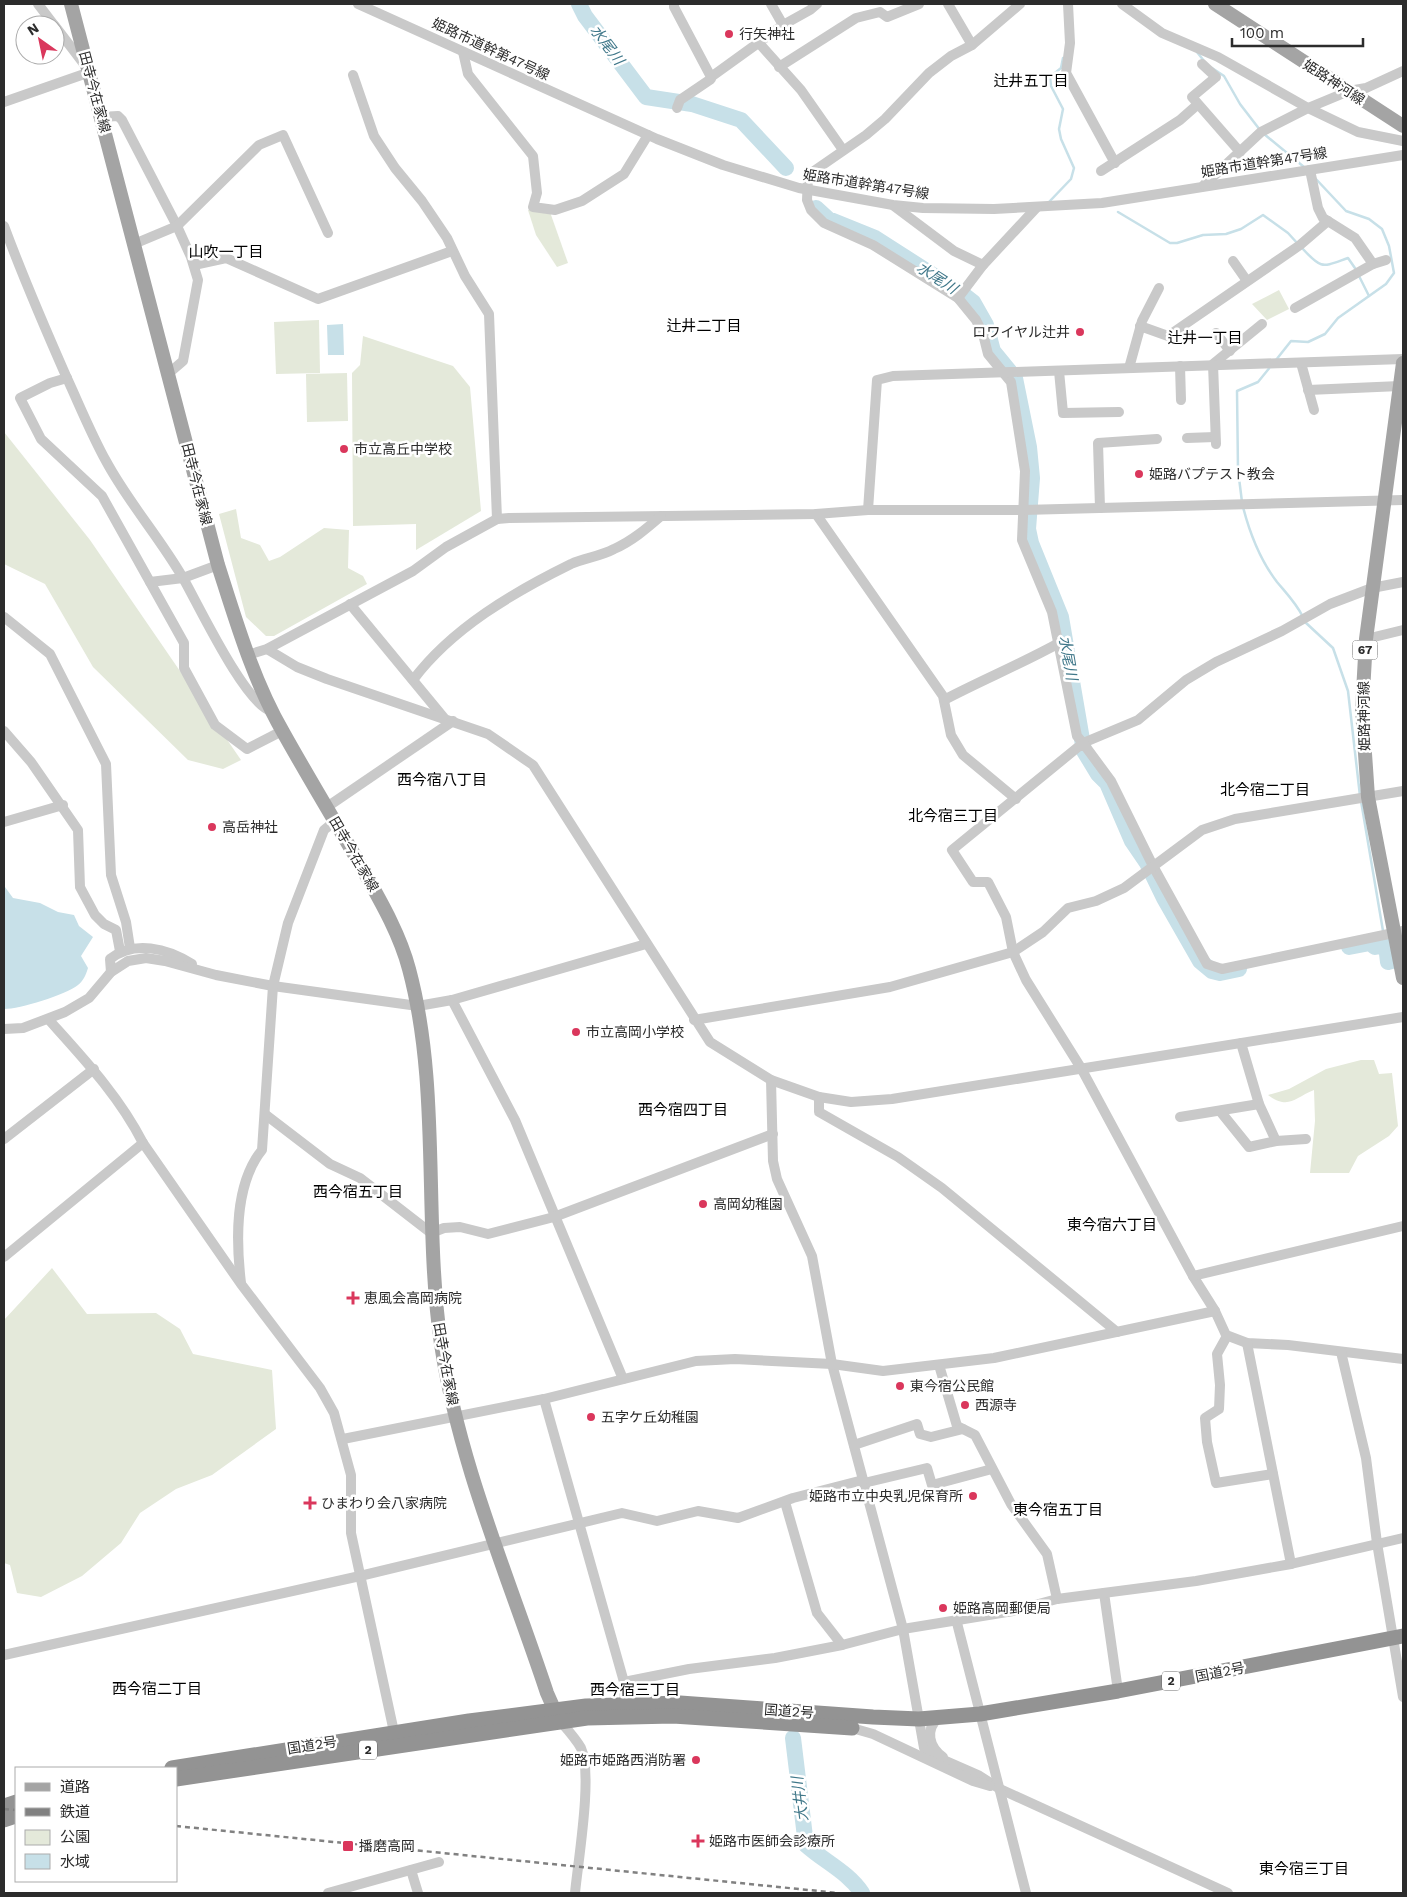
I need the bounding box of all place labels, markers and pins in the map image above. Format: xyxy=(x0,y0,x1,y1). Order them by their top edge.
place label: 行矢神社 xyxy=(739,26,795,42)
marker: 行矢神社 xyxy=(723,28,735,40)
place label: ロワイヤル辻井 xyxy=(972,324,1070,340)
marker: ロワイヤル辻井 xyxy=(1074,326,1086,338)
place label: 市立高丘中学校 xyxy=(354,441,452,457)
marker: 市立高丘中学校 xyxy=(338,443,350,455)
place label: 姫路バプテスト教会 xyxy=(1149,466,1275,482)
marker: 姫路バプテスト教会 xyxy=(1133,468,1145,480)
place label: 高岳神社 xyxy=(222,819,278,835)
marker: 高岳神社 xyxy=(206,821,218,833)
place label: 市立高岡小学校 xyxy=(586,1024,684,1040)
marker: 市立高岡小学校 xyxy=(570,1026,582,1038)
place label: 高岡幼稚園 xyxy=(713,1196,783,1212)
marker: 高岡幼稚園 xyxy=(697,1198,709,1210)
place label: 恵風会高岡病院 xyxy=(364,1290,462,1306)
marker: 恵風会高岡病院 xyxy=(346,1291,360,1305)
place label: 東今宿公民館 xyxy=(910,1378,994,1394)
marker: 東今宿公民館 xyxy=(894,1380,906,1392)
place label: 西源寺 xyxy=(975,1397,1017,1413)
marker: 西源寺 xyxy=(959,1399,971,1411)
place label: 五字ケ丘幼稚園 xyxy=(601,1409,699,1425)
marker: 五字ケ丘幼稚園 xyxy=(585,1411,597,1423)
place label: 姫路市立中央乳児保育所 xyxy=(809,1488,963,1504)
marker: 姫路市立中央乳児保育所 xyxy=(967,1490,979,1502)
place label: ひまわり会八家病院 xyxy=(321,1495,447,1511)
marker: ひまわり会八家病院 xyxy=(303,1496,317,1510)
place label: 姫路高岡郵便局 xyxy=(953,1600,1051,1616)
marker: 姫路高岡郵便局 xyxy=(937,1602,949,1614)
place label: 姫路市姫路西消防署 xyxy=(560,1752,686,1768)
marker: 姫路市姫路西消防署 xyxy=(690,1754,702,1766)
place label: 姫路市医師会診療所 xyxy=(709,1833,835,1849)
marker: 姫路市医師会診療所 xyxy=(691,1834,705,1848)
place label: 播磨高岡 xyxy=(359,1838,415,1854)
marker: 播磨高岡 xyxy=(341,1839,355,1853)

